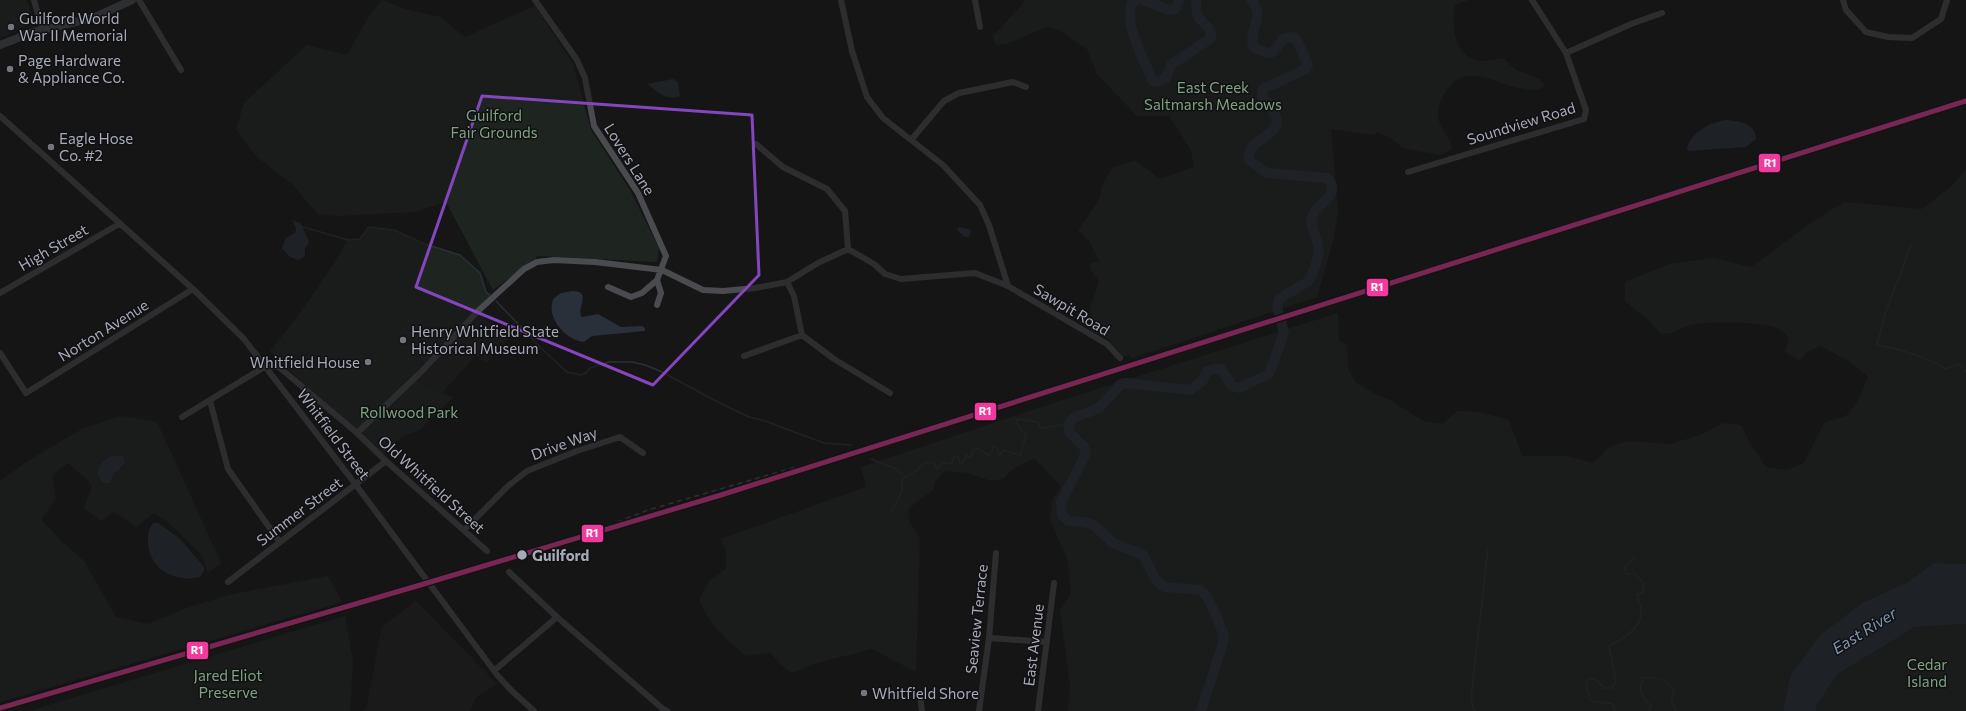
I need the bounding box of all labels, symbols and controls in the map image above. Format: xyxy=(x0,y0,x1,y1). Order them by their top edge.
place label: Guilford World War II Memorial xyxy=(19,9,127,44)
marker: Guilford World War II Memorial xyxy=(6,22,16,32)
place label: Page Hardware & Appliance Co. xyxy=(18,51,125,86)
marker: Page Hardware & Appliance Co. xyxy=(5,64,15,74)
park label: East Creek Saltmarsh Meadows xyxy=(1144,78,1282,113)
street label: Soundview Road xyxy=(1465,98,1577,148)
park label: Guilford Fair Grounds xyxy=(450,106,538,141)
street label: Lovers Lane xyxy=(601,120,659,198)
place label: Eagle Hose Co. #2 xyxy=(59,129,133,164)
marker: Eagle Hose Co. #2 xyxy=(46,142,56,152)
line badge: R1 xyxy=(1758,153,1781,173)
text: R1 xyxy=(1764,156,1776,169)
street label: High Street xyxy=(15,220,91,274)
line badge: R1 xyxy=(1366,278,1389,297)
street label: Sawpit Road xyxy=(1031,279,1113,339)
text: R1 xyxy=(1371,280,1383,293)
street label: Norton Avenue xyxy=(55,295,151,365)
place label: Henry Whitfield State Historical Museum xyxy=(411,322,559,357)
marker: Henry Whitfield State Historical Museum xyxy=(398,335,408,345)
place label: Whitfield House xyxy=(250,353,360,371)
marker: Whitfield House xyxy=(363,357,373,367)
street label: Whitfield Street xyxy=(294,385,374,483)
line badge: R1 xyxy=(974,402,997,421)
park label: Rollwood Park xyxy=(360,403,458,421)
text: R1 xyxy=(979,404,991,417)
street label: Drive Way xyxy=(528,423,600,463)
street label: Old Whitfield Street xyxy=(375,431,489,537)
street label: Summer Street xyxy=(253,473,345,549)
line badge: R1 xyxy=(581,524,604,543)
text: R1 xyxy=(586,526,598,539)
place label: Guilford xyxy=(532,546,589,564)
marker: Guilford xyxy=(515,548,529,562)
street label: Seaview Terrace xyxy=(961,563,991,675)
water label: East River xyxy=(1828,602,1900,657)
street label: East Avenue xyxy=(1019,603,1047,687)
line badge: R1 xyxy=(186,641,209,660)
text: R1 xyxy=(191,643,203,656)
park label: Cedar Island xyxy=(1907,655,1947,690)
park label: Jared Eliot Preserve xyxy=(194,666,262,701)
place label: Whitfield Shore xyxy=(872,684,979,702)
marker: Whitfield Shore xyxy=(859,688,869,698)

